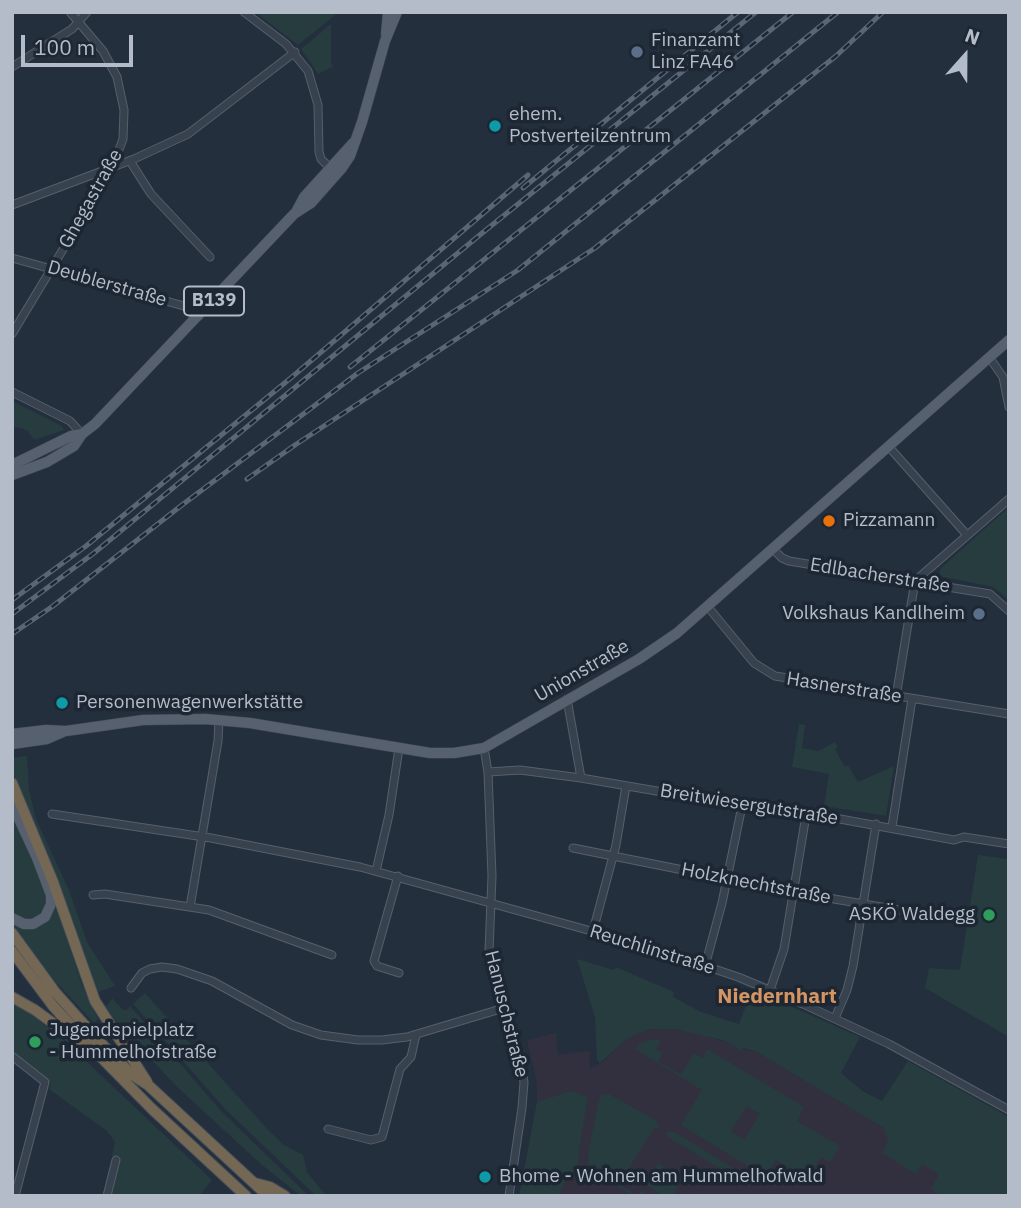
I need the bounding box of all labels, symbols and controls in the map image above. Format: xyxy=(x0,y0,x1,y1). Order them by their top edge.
scale bar xyxy=(24,21,136,65)
north arrow xyxy=(930,21,1000,91)
text: N xyxy=(962,23,983,50)
place label: Finanzamt Linz FA46 xyxy=(651,30,740,74)
text: 100 m xyxy=(34,33,95,61)
marker: Finanzamt Linz FA46 xyxy=(629,44,645,60)
place label: ehem. Postverteilzentrum xyxy=(509,104,671,148)
marker: ehem. Postverteilzentrum xyxy=(487,118,503,134)
street label: Ghegastraße xyxy=(54,145,128,253)
street label: Deublerstraße xyxy=(45,256,169,312)
road number: B139 xyxy=(184,286,244,316)
place label: Pizzamann xyxy=(843,510,935,532)
marker: Pizzamann xyxy=(821,513,837,529)
street label: Edlbacherstraße xyxy=(808,554,952,598)
place label: Volkshaus Kandlheim xyxy=(782,603,965,625)
marker: Volkshaus Kandlheim xyxy=(971,606,987,622)
street label: Unionstraße xyxy=(531,635,633,707)
street label: Hasnerstraße xyxy=(785,668,903,708)
place label: Personenwagenwerkstätte xyxy=(76,692,303,714)
marker: Personenwagenwerkstätte xyxy=(54,695,70,711)
street label: Breitwiesergutstraße xyxy=(658,780,840,830)
street label: Holzknechtstraße xyxy=(679,858,833,910)
place label: ASKÖ Waldegg xyxy=(849,904,975,926)
marker: ASKÖ Waldegg xyxy=(981,907,997,923)
street label: Reuchlinstraße xyxy=(587,920,717,980)
street label: Hanuschstraße xyxy=(479,948,533,1080)
district label: Niedernhart xyxy=(717,984,837,1010)
place label: Jugendspielplatz - Hummelhofstraße xyxy=(49,1020,217,1064)
marker: Jugendspielplatz - Hummelhofstraße xyxy=(27,1034,43,1050)
place label: Bhome - Wohnen am Hummelhofwald xyxy=(499,1166,823,1188)
marker: Bhome - Wohnen am Hummelhofwald xyxy=(477,1169,493,1185)

